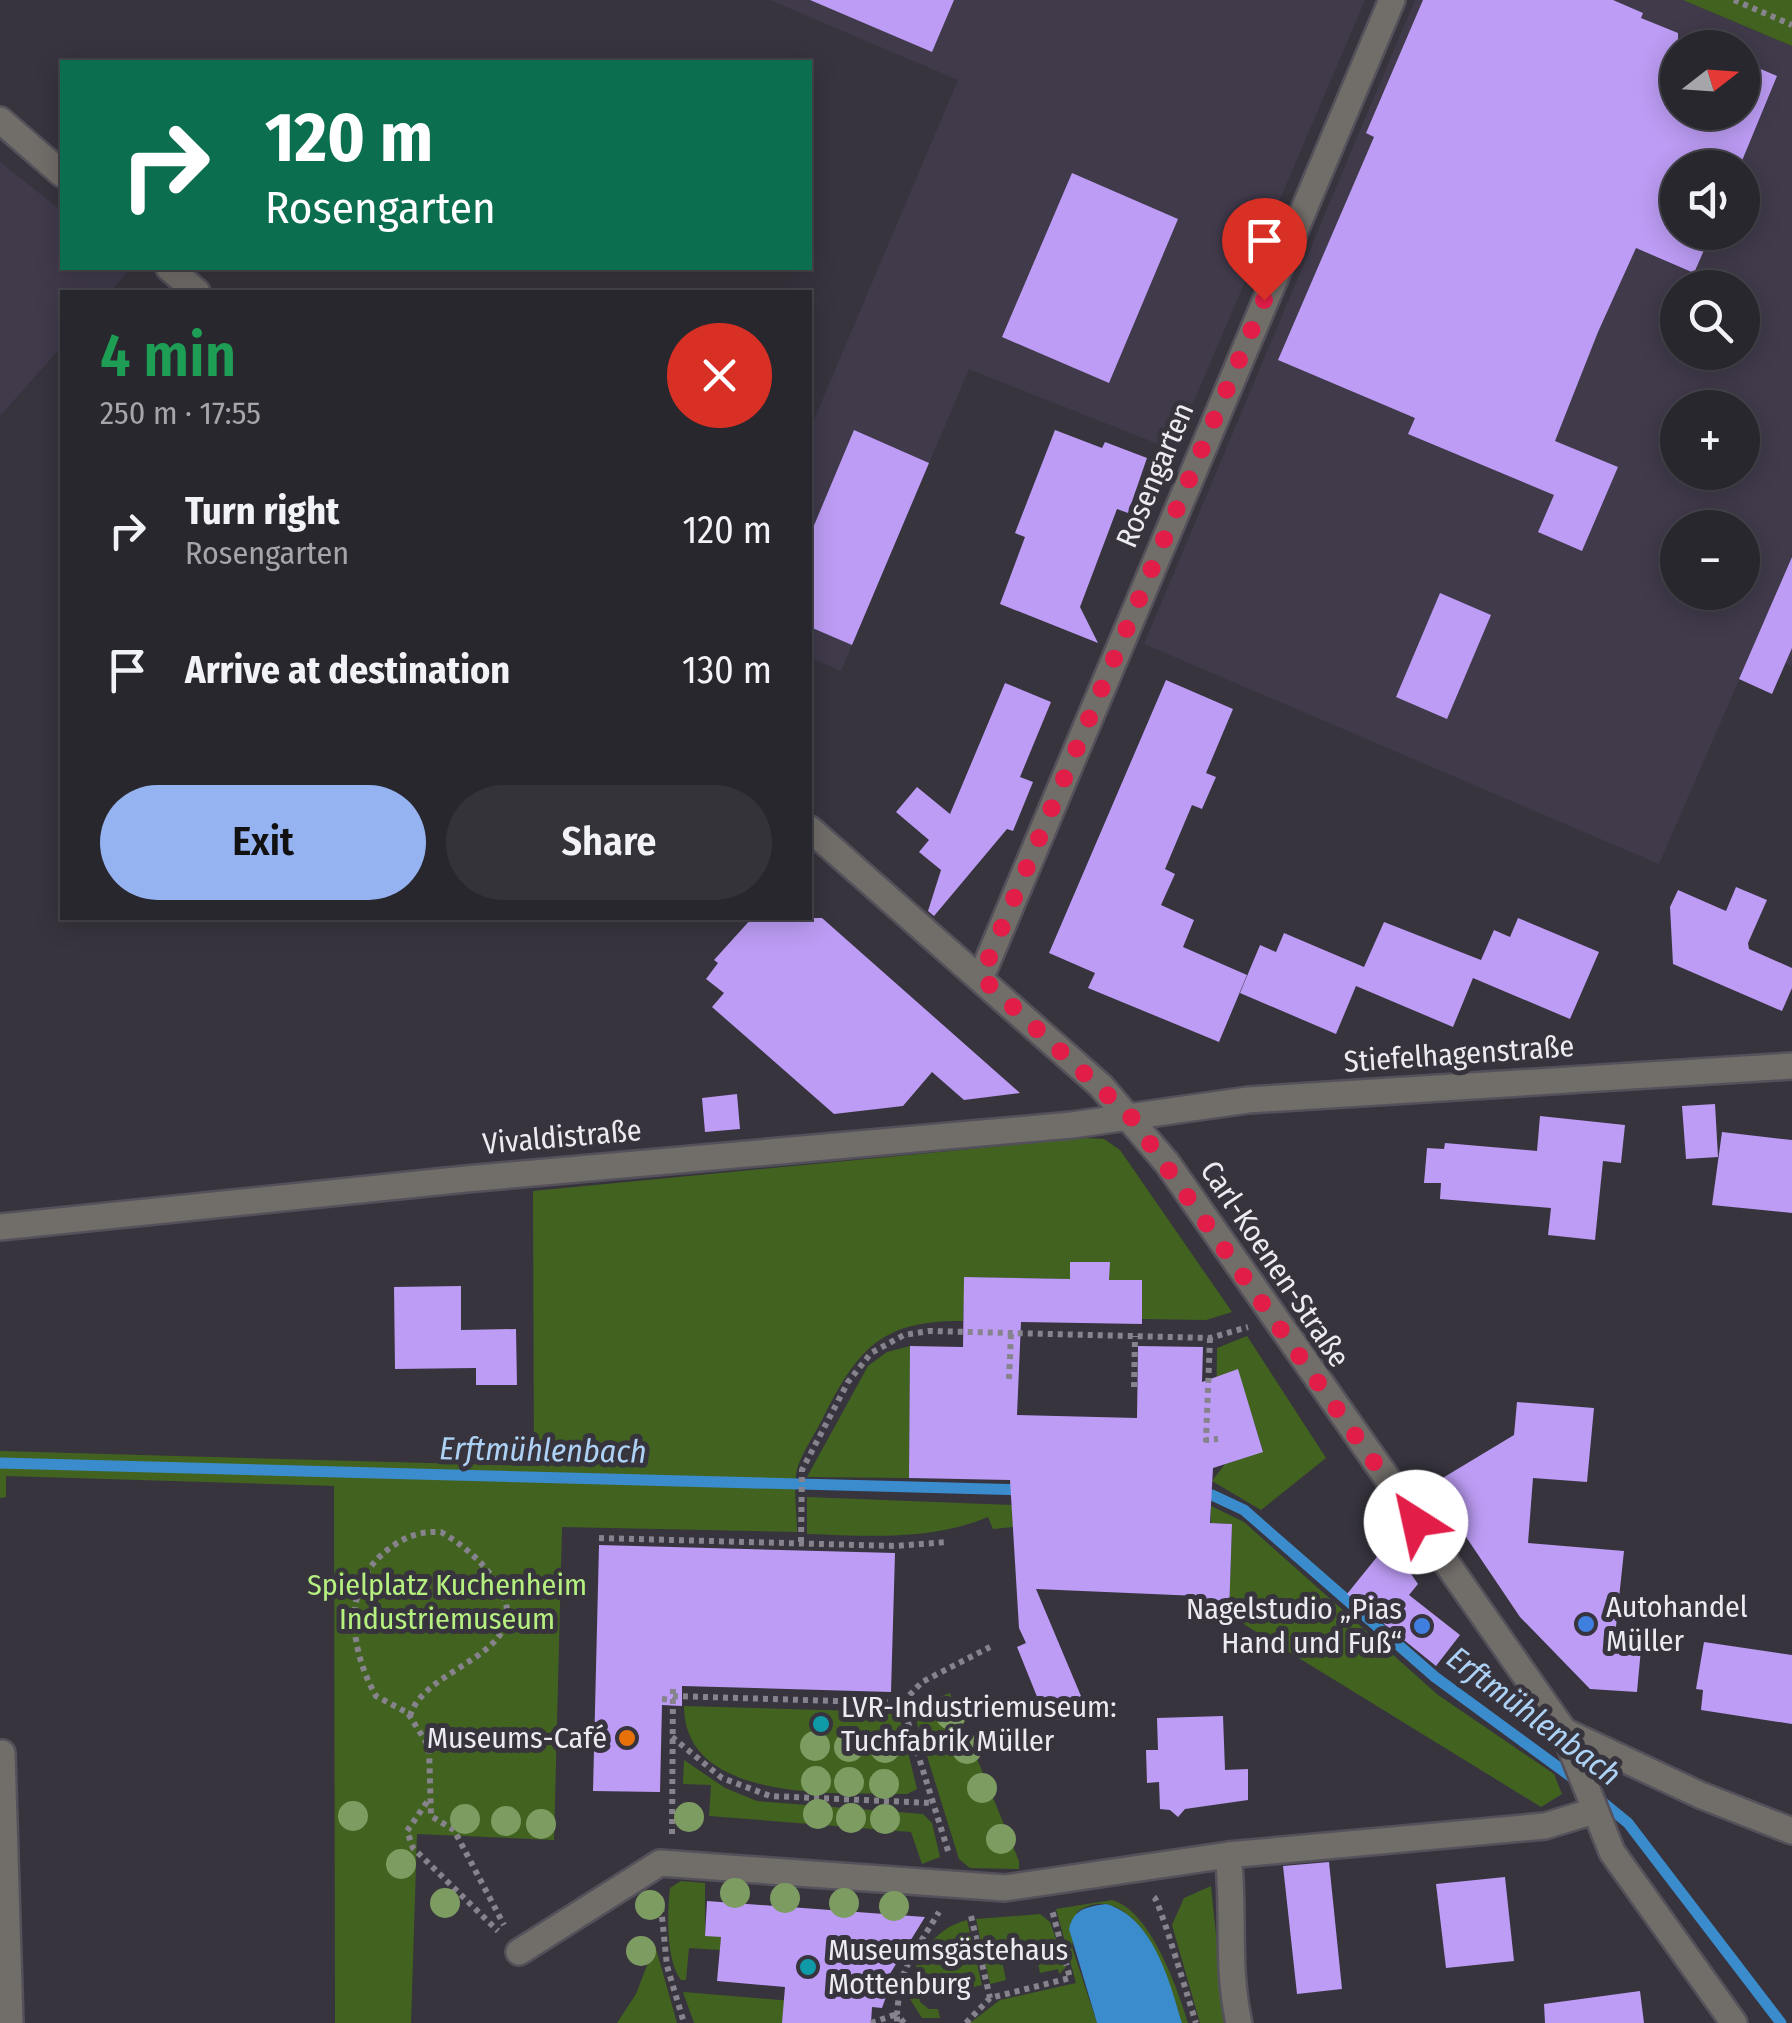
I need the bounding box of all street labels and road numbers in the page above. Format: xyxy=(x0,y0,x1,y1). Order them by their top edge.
street label: Rosengarten xyxy=(1108,397,1202,553)
street label: Stiefelhagenstraße xyxy=(1343,1028,1575,1080)
street label: Vivaldistraße xyxy=(481,1112,643,1162)
street label: Carl-Koenen-Straße xyxy=(1193,1154,1357,1374)

